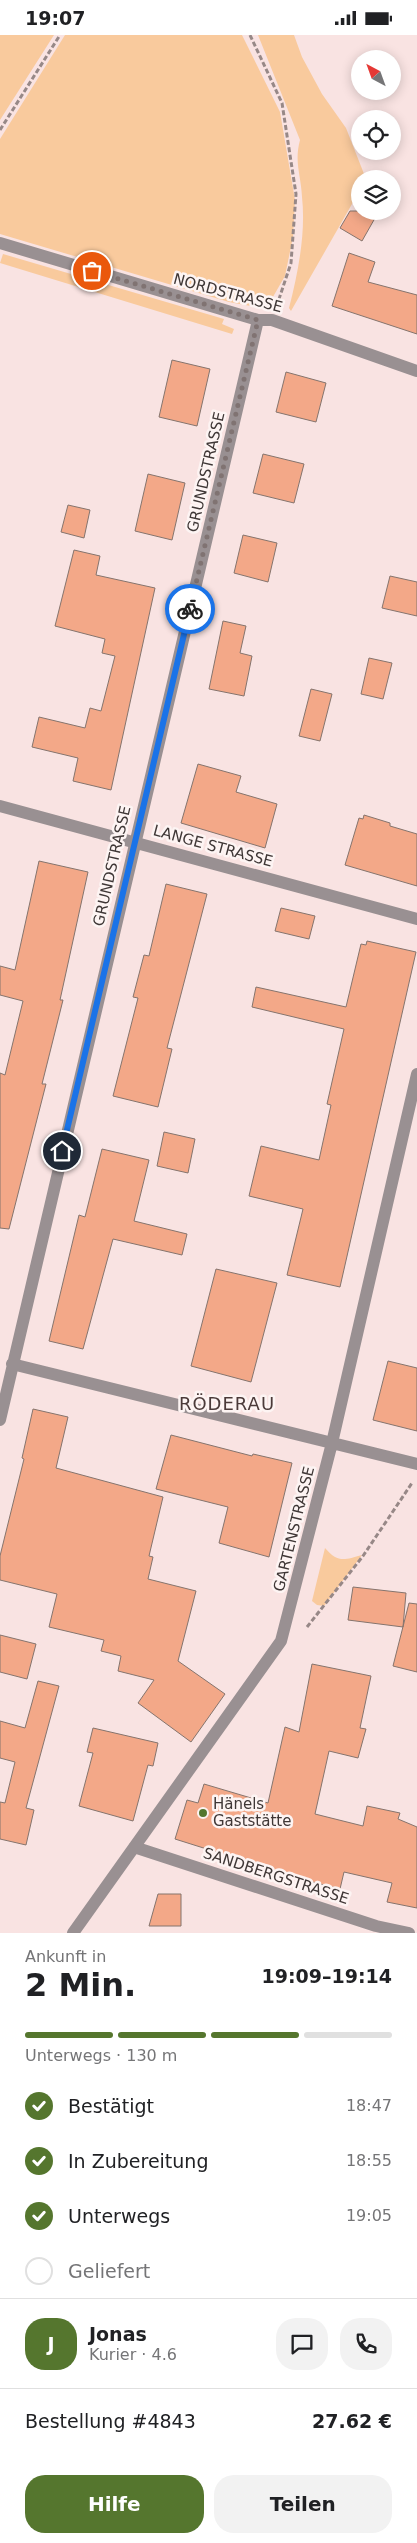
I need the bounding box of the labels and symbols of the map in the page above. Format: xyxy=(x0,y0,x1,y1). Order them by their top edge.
north arrow xyxy=(351,50,401,100)
pin xyxy=(71,250,113,292)
street label: NORDSTRASSE xyxy=(171,270,285,316)
street label: GRUNDSTRASSE xyxy=(183,410,229,534)
courier xyxy=(165,584,215,634)
street label: GRUNDSTRASSE xyxy=(89,804,135,928)
street label: LANGE STRASSE xyxy=(151,821,275,871)
pin xyxy=(41,1130,83,1172)
district label: RÖDERAU xyxy=(179,1393,275,1414)
street label: GARTENSTRASSE xyxy=(270,1465,318,1593)
place label: Hänels Gaststätte xyxy=(213,1795,291,1830)
marker: Hänels Gaststätte xyxy=(197,1807,209,1819)
street label: SANDBERGSTRASSE xyxy=(201,1844,351,1908)

